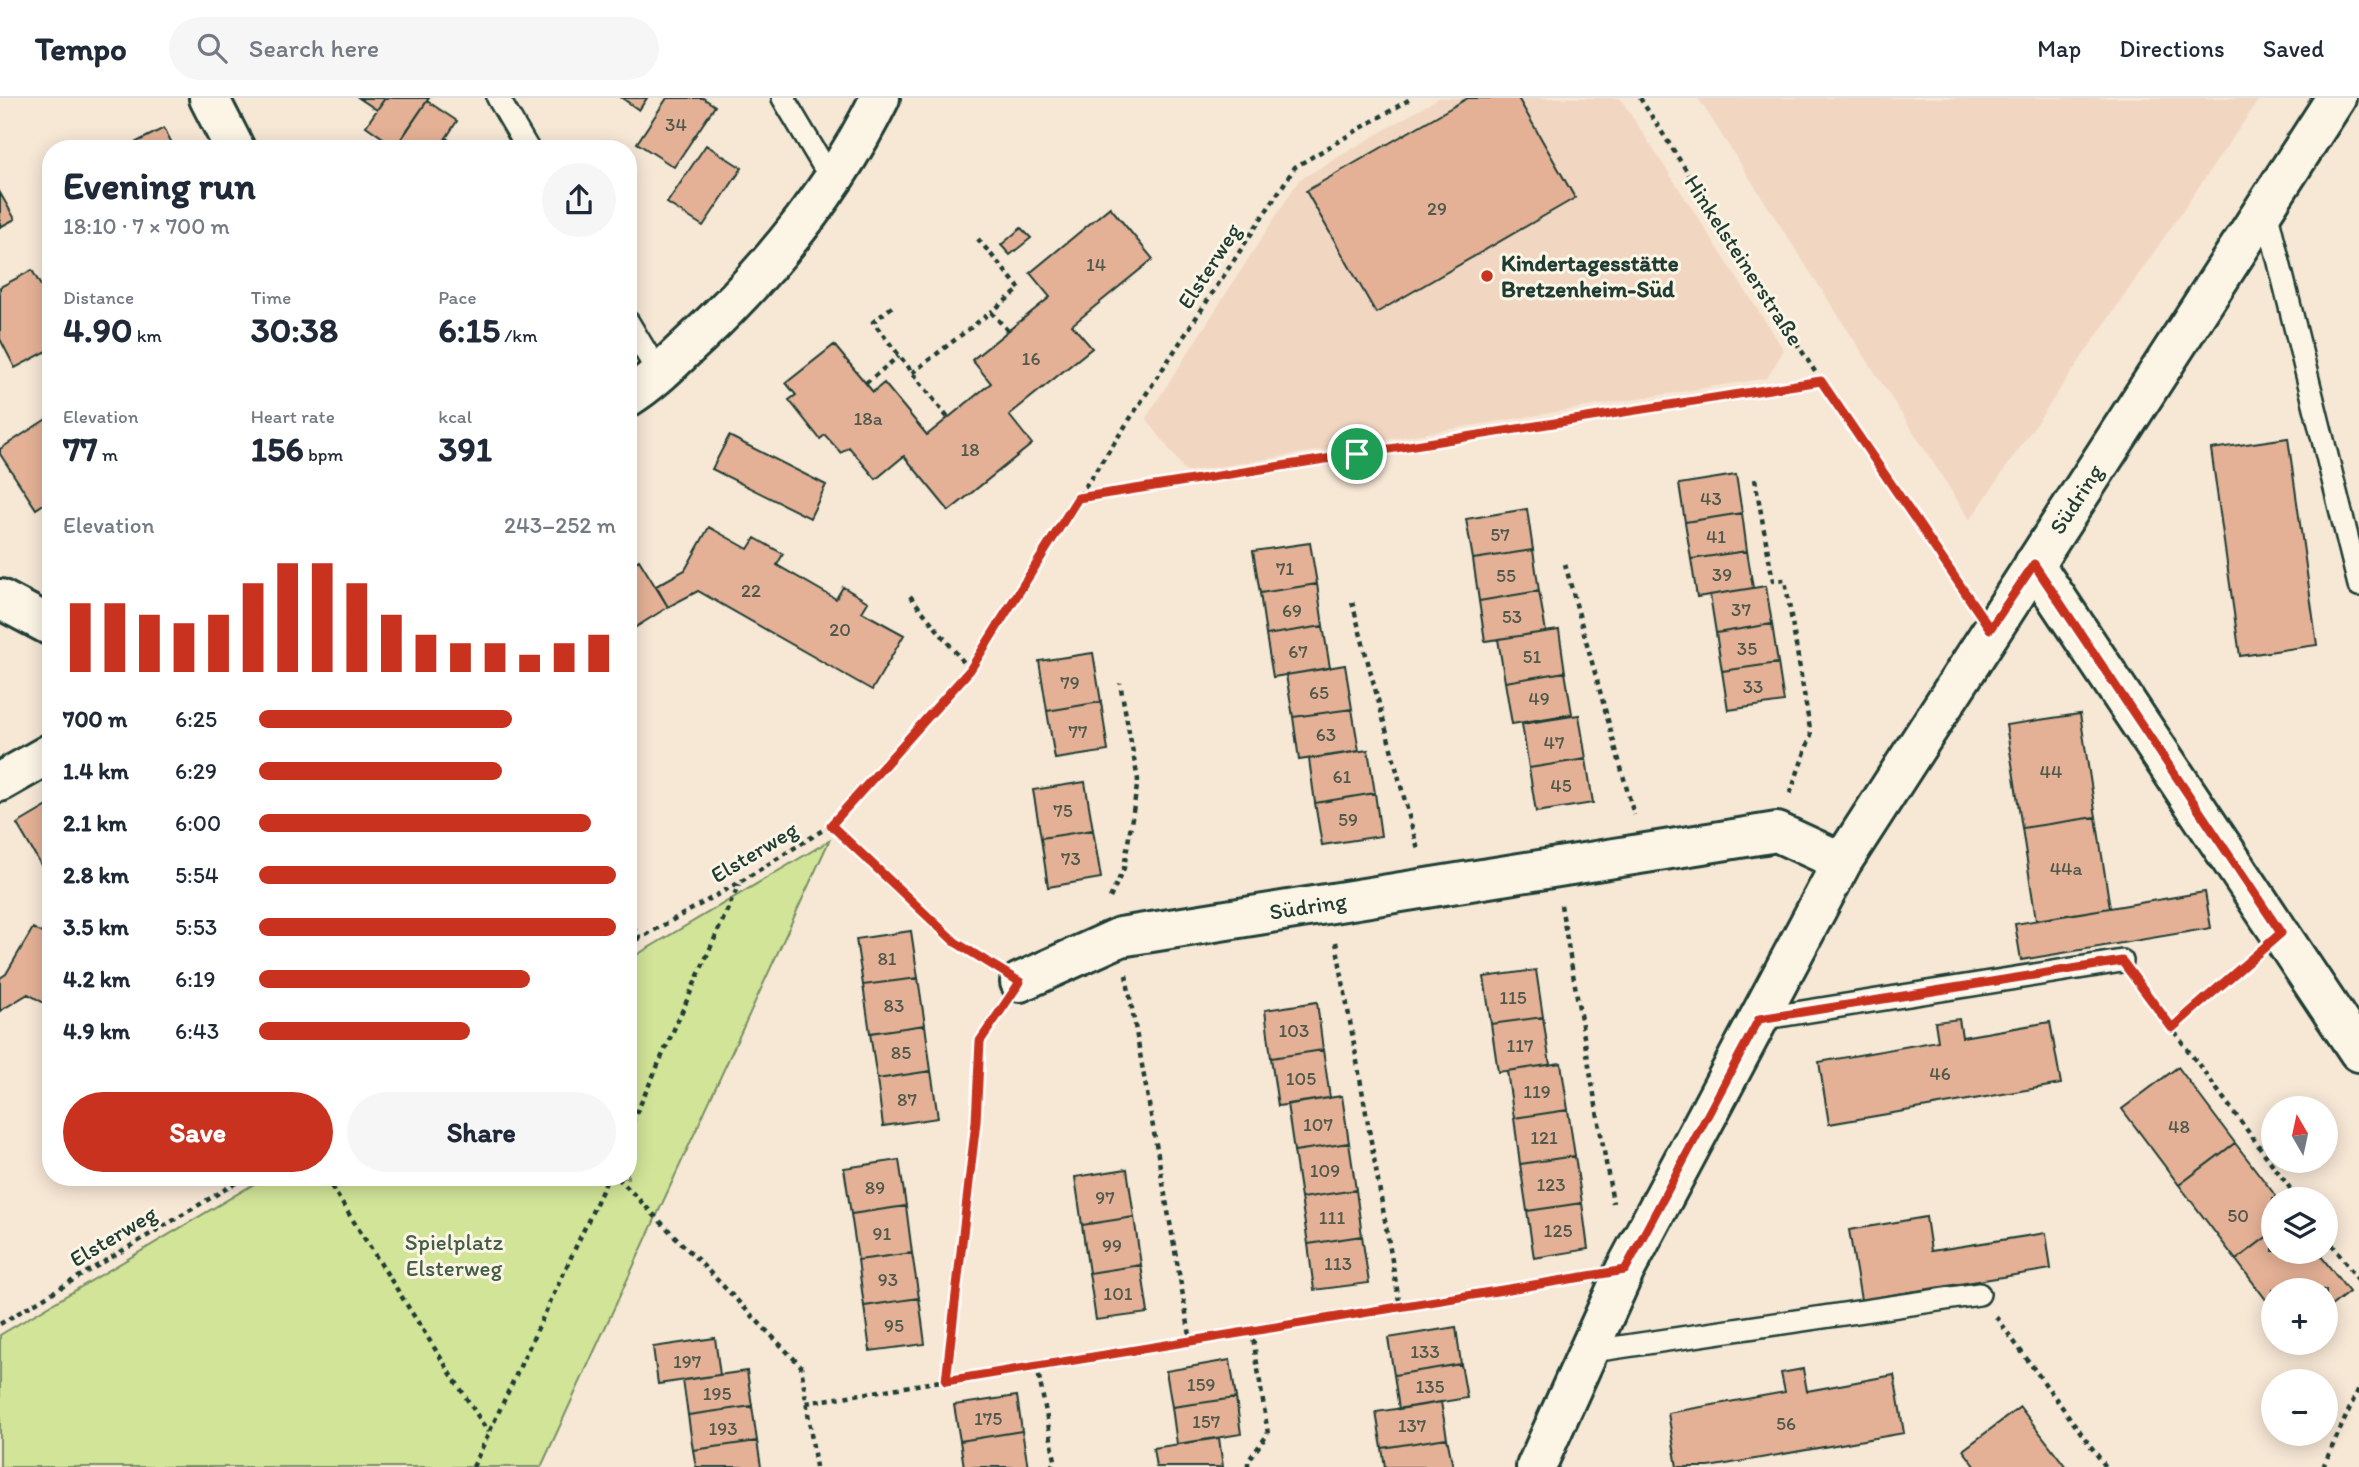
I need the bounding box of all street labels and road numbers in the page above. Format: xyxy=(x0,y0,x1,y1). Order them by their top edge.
street label: Hinkelsteinerstraße xyxy=(1678,169,1810,351)
street label: Elsterweg xyxy=(1171,218,1247,314)
street label: Südring xyxy=(2043,459,2109,539)
street label: Elsterweg xyxy=(705,815,803,889)
street label: Südring xyxy=(1267,886,1349,926)
street label: Elsterweg xyxy=(64,1199,162,1273)

